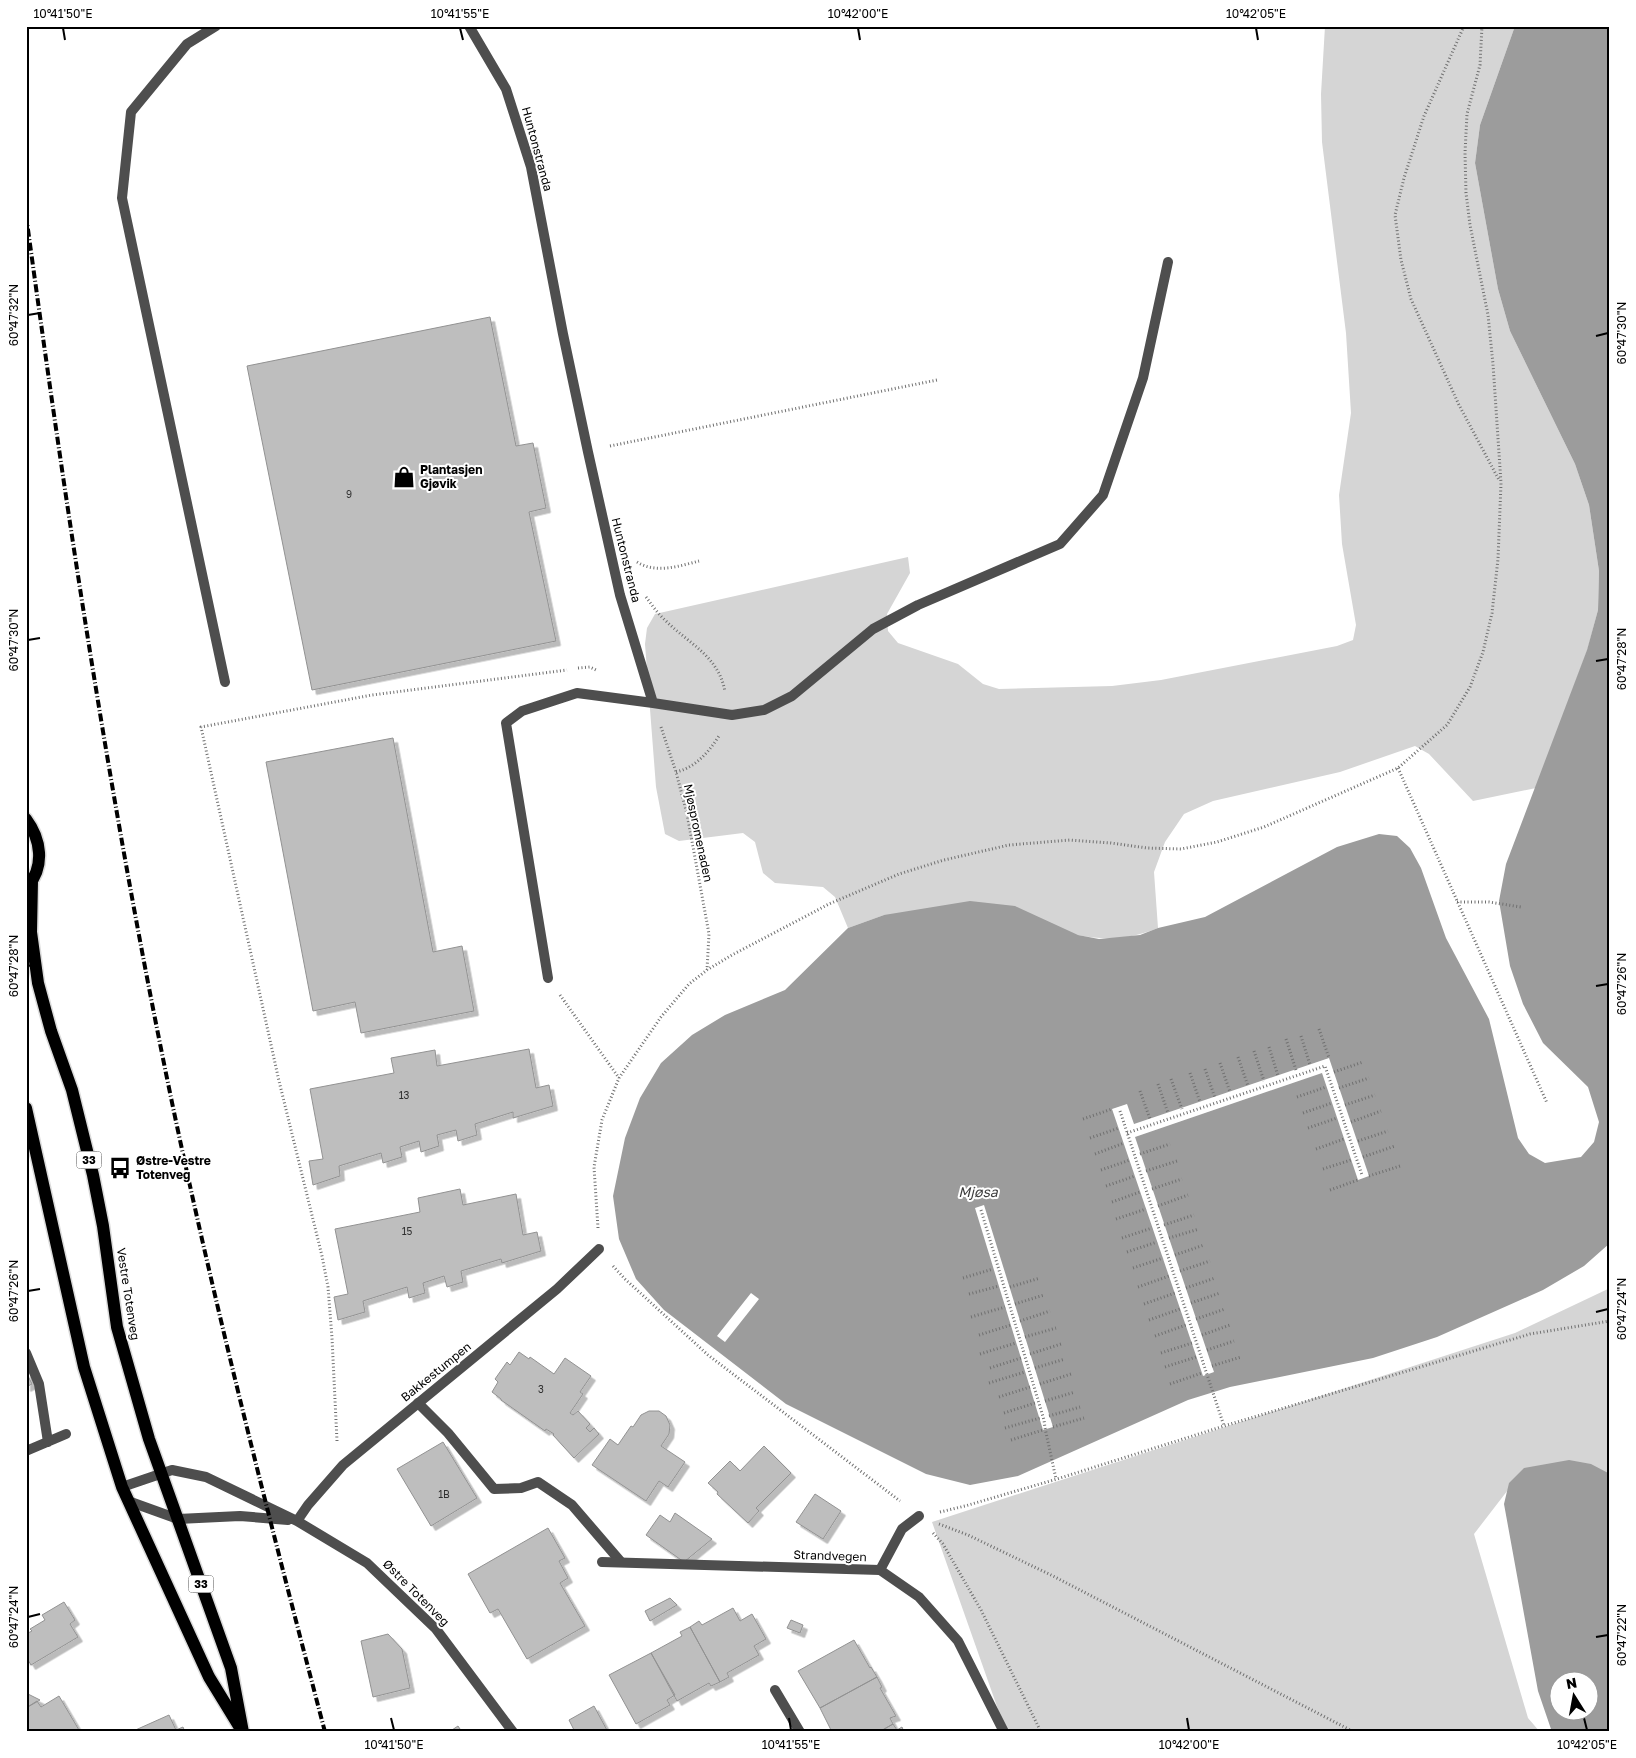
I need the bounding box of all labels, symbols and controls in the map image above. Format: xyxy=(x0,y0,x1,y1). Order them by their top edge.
text: 10°41'50"E xyxy=(33,6,93,21)
text: 10°41'55"E xyxy=(431,6,489,21)
text: 10°42'00"E xyxy=(828,6,888,21)
text: 10°42'05"E xyxy=(1226,6,1286,21)
street label: Huntonstranda xyxy=(519,105,556,193)
text: 60°47'32"N xyxy=(6,284,21,346)
text: 60°47'30"N xyxy=(1614,302,1629,364)
place label: Plantasjen Gjøvik xyxy=(420,462,482,491)
shop icon: Plantasjen Gjøvik xyxy=(391,464,417,490)
house number: 9 xyxy=(346,488,352,500)
street label: Huntonstranda xyxy=(609,516,644,604)
text: 60°47'30"N xyxy=(6,609,21,671)
text: 60°47'28"N xyxy=(1614,628,1629,690)
street label: Mjøspromenaden xyxy=(681,783,716,883)
text: 60°47'28"N xyxy=(6,935,21,997)
text: 60°47'26"N xyxy=(1614,953,1629,1015)
house number: 13 xyxy=(399,1089,409,1101)
road number: 33 xyxy=(76,1152,102,1168)
place label: Østre-Vestre Totenveg xyxy=(136,1153,211,1182)
bus stop icon: Østre-Vestre Totenveg xyxy=(107,1155,133,1181)
water label: Mjøsa xyxy=(958,1183,999,1200)
house number: 15 xyxy=(402,1225,413,1237)
street label: Vestre Totenveg xyxy=(114,1247,143,1341)
text: 60°47'26"N xyxy=(6,1260,21,1322)
text: 60°47'24"N xyxy=(1614,1278,1629,1340)
street label: Bakkestumpen xyxy=(398,1339,474,1404)
house number: 3 xyxy=(538,1383,544,1395)
house number: 1B xyxy=(438,1488,450,1500)
street label: Strandvegen xyxy=(793,1547,867,1564)
street label: Østre Totenveg xyxy=(380,1556,453,1629)
road number: 33 xyxy=(188,1576,214,1592)
text: 60°47'24"N xyxy=(6,1586,21,1648)
text: 60°47'22"N xyxy=(1614,1604,1629,1666)
north arrow xyxy=(1548,1670,1598,1720)
text: N xyxy=(1565,1673,1578,1692)
text: 10°41'50"E xyxy=(364,1737,424,1752)
text: 10°41'55"E xyxy=(762,1737,820,1752)
text: 10°42'00"E xyxy=(1159,1737,1219,1752)
text: 10°42'05"E xyxy=(1557,1737,1617,1752)

